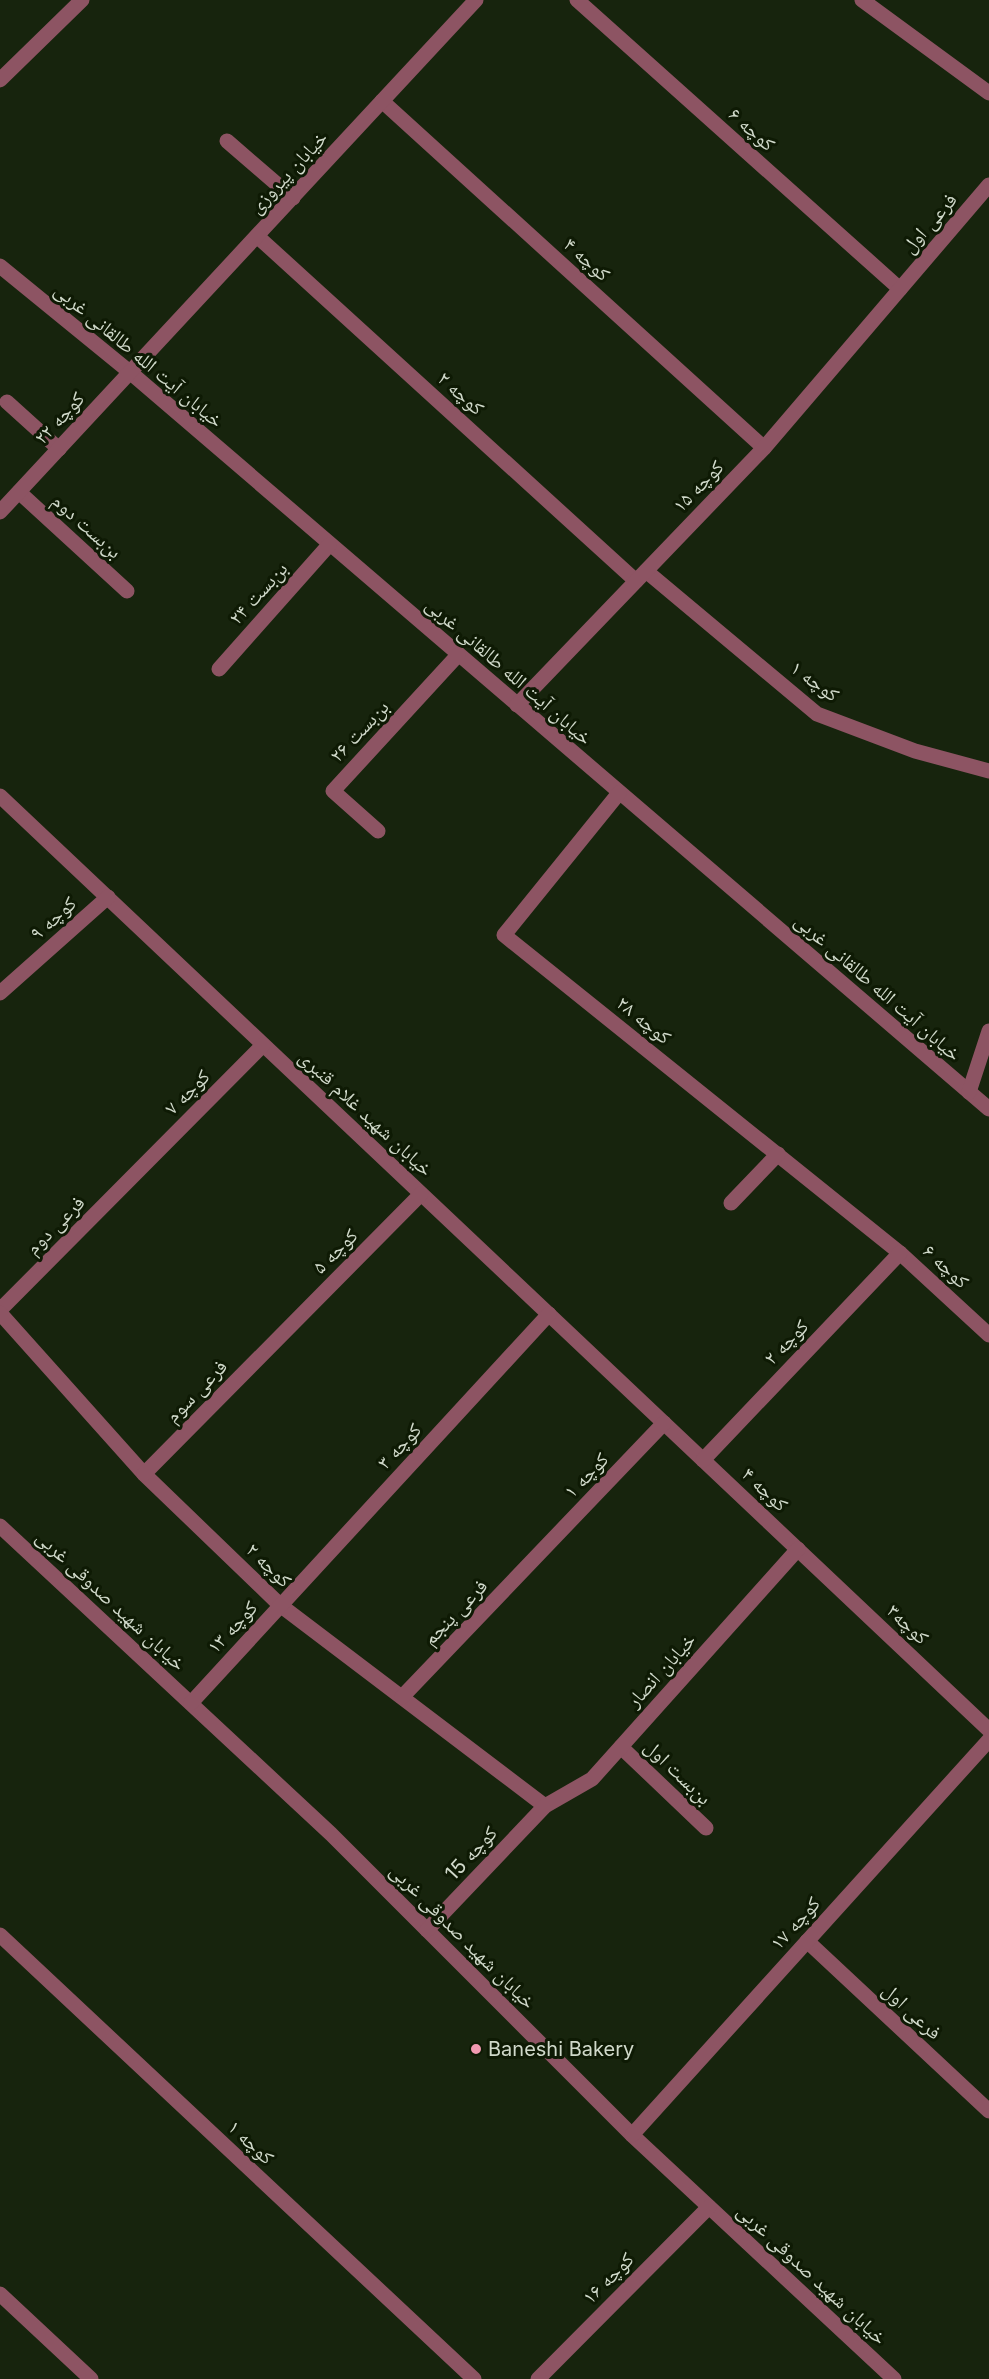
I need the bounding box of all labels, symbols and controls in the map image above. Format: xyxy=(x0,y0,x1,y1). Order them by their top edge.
street label: کوچه ۶ xyxy=(724,102,780,156)
street label: خیابان پیروزی xyxy=(244,125,333,218)
street label: فرعی اول xyxy=(896,188,962,258)
street label: کوچه ۴ xyxy=(559,232,615,286)
street label: خیابان آیت الله طالقانی غربی xyxy=(50,277,228,433)
street label: کوچه ۲ xyxy=(433,366,489,420)
street label: کوچه ۲۲ xyxy=(29,387,89,449)
street label: کوچه ۱۵ xyxy=(667,455,729,517)
street label: بن‌بست دوم xyxy=(46,489,127,565)
street label: بن‌بست ۲۴ xyxy=(224,557,292,629)
street label: خیابان آیت الله طالقانی غربی xyxy=(421,592,597,750)
street label: کوچه ۱ xyxy=(786,655,844,707)
street label: بن‌بست ۲۶ xyxy=(324,695,394,767)
street label: کوچه ۹ xyxy=(25,891,81,945)
street label: خیابان آیت الله طالقانی غربی xyxy=(790,908,966,1066)
street label: کوچه ۲۸ xyxy=(612,991,676,1049)
street label: خیابان شهید غلام قنبری xyxy=(293,1045,438,1183)
street label: کوچه ۷ xyxy=(159,1064,215,1120)
street label: فرعی دوم xyxy=(21,1191,91,1261)
street label: کوچه ۵ xyxy=(307,1223,363,1279)
street label: کوچه ۶ xyxy=(918,1239,974,1293)
street label: کوچه ۲ xyxy=(759,1314,813,1370)
street label: فرعی سوم xyxy=(160,1355,233,1429)
street label: کوچه ۳ xyxy=(372,1418,426,1474)
street label: کوچه ۱ xyxy=(559,1447,613,1503)
street label: کوچه ۴ xyxy=(737,1462,793,1516)
street label: خیابان شهید صدوقی غربی xyxy=(31,1524,191,1676)
street label: کوچه ۲ xyxy=(241,1538,297,1592)
street label: فرعی پنجم xyxy=(418,1574,494,1651)
street label: کوچه ۱۳ xyxy=(202,1596,262,1658)
street label: کوچه۳ xyxy=(882,1599,934,1649)
street label: خیابان انصار xyxy=(621,1628,701,1713)
street label: بن‌بست اول xyxy=(639,1734,717,1810)
street label: کوچه 15 xyxy=(440,1821,502,1885)
street label: خیابان شهید صدوقی غربی xyxy=(385,1858,541,2014)
street label: کوچه ۱۷ xyxy=(765,1892,825,1954)
street label: فرعی اول xyxy=(877,1978,947,2044)
place label: Baneshi Bakery xyxy=(488,2037,634,2061)
marker: Baneshi Bakery xyxy=(469,2042,483,2056)
street label: کوچه ۱ xyxy=(223,2115,279,2169)
street label: خیابان شهید صدوقی غربی xyxy=(732,2198,892,2350)
street label: کوچه ۱۶ xyxy=(577,2247,639,2309)

